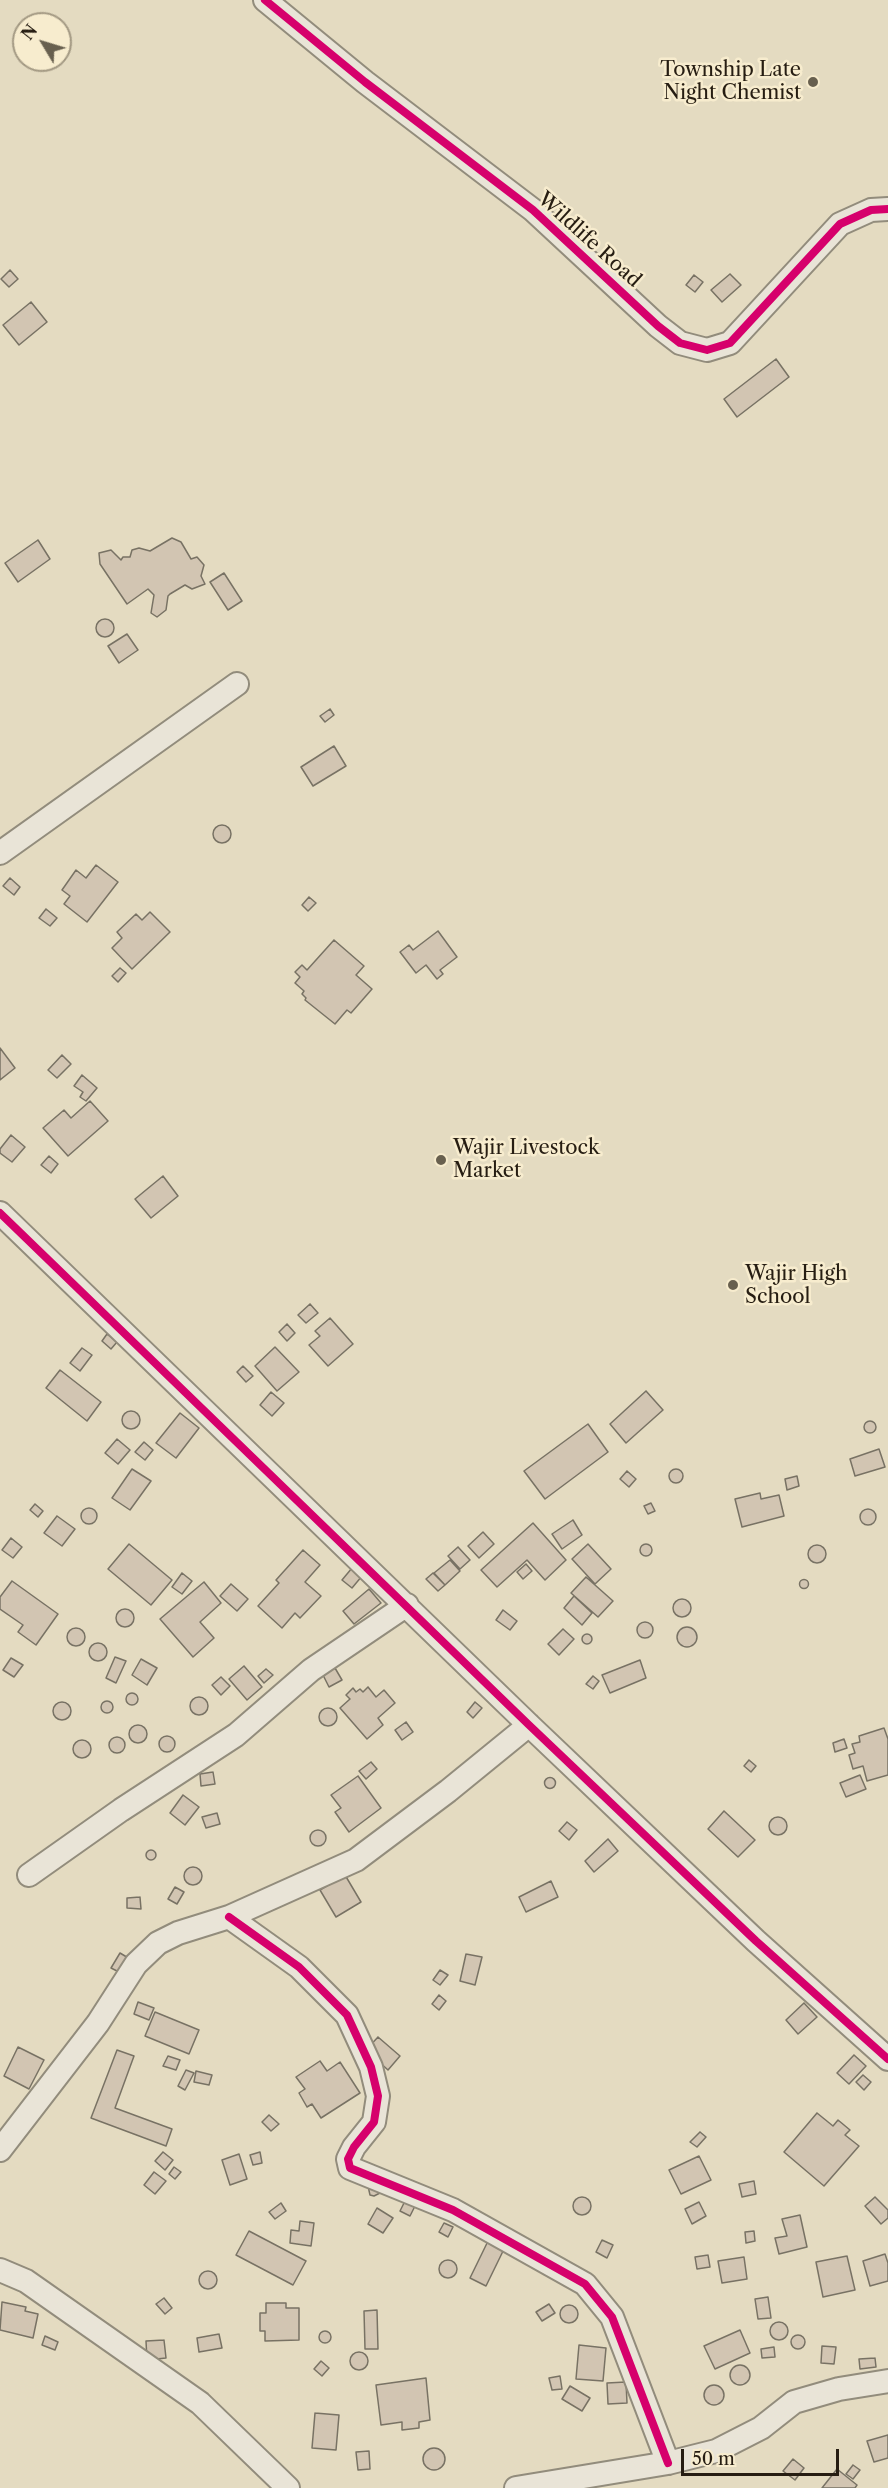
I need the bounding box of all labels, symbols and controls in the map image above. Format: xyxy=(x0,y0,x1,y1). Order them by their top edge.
north arrow xyxy=(12,12,72,72)
text: N xyxy=(17,21,42,44)
place label: Township Late Night Chemist xyxy=(660,58,801,105)
marker: Township Late Night Chemist xyxy=(806,75,820,89)
street label: Wildlife Road xyxy=(532,187,646,293)
place label: Wajir Livestock Market xyxy=(453,1136,600,1183)
marker: Wajir Livestock Market xyxy=(434,1153,448,1167)
place label: Wajir High School xyxy=(745,1262,847,1309)
marker: Wajir High School xyxy=(726,1278,740,1292)
scale bar xyxy=(684,2437,842,2475)
text: 50 m xyxy=(692,2448,735,2470)

